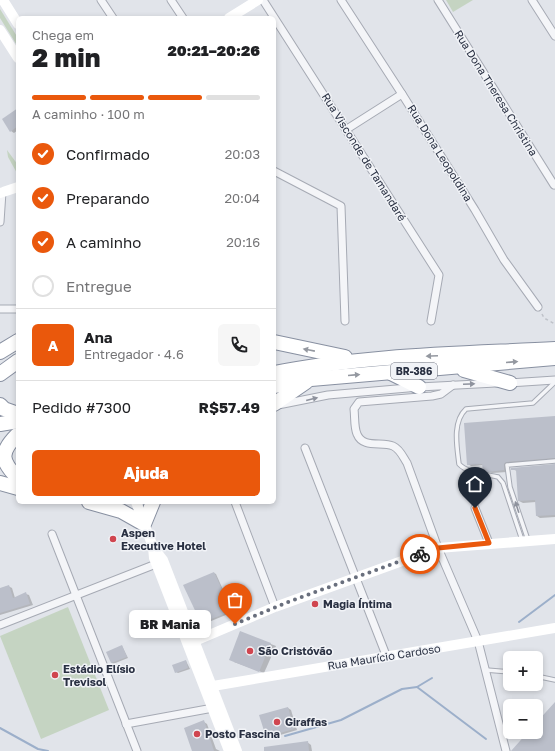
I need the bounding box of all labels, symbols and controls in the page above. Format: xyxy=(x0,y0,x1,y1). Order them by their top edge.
text: Chega em xyxy=(32,27,94,43)
street label: Rua Dona Theresa Christina xyxy=(452,27,541,158)
text: 20:21–20:26 xyxy=(167,41,260,59)
text: 2 min xyxy=(32,42,100,73)
street label: Rua Visconde de Tamandaré xyxy=(320,90,409,223)
street label: Rua Dona Leopoldina xyxy=(405,102,475,203)
text: A caminho · 100 m xyxy=(32,106,145,122)
icon: check xyxy=(32,143,54,165)
text: Confirmado xyxy=(66,145,150,163)
text: 20:03 xyxy=(225,146,260,162)
icon: check xyxy=(32,187,54,209)
text: Preparando xyxy=(66,189,150,207)
text: 20:04 xyxy=(225,190,260,206)
icon: check xyxy=(32,231,54,253)
text: A caminho xyxy=(66,233,141,251)
text: 20:16 xyxy=(226,234,260,250)
text: Entregue xyxy=(66,277,132,295)
button: phone xyxy=(218,324,260,366)
text: Ana xyxy=(84,328,112,346)
text: A xyxy=(48,336,58,354)
text: Entregador · 4.6 xyxy=(84,346,184,362)
one-way arrow xyxy=(303,347,315,353)
one-way arrow xyxy=(426,352,438,359)
one-way arrow xyxy=(506,359,518,366)
road number: BR-386 xyxy=(391,363,437,379)
one-way arrow xyxy=(348,372,360,379)
one-way arrow xyxy=(463,381,475,388)
one-way arrow xyxy=(306,395,318,401)
text: Pedido #7300 xyxy=(32,398,131,416)
text: R$57.49 xyxy=(198,398,260,416)
button: Ajuda xyxy=(32,450,260,496)
pin xyxy=(458,467,492,508)
icon: home xyxy=(464,473,486,495)
one-way arrow xyxy=(514,501,520,513)
place label: Aspen Executive Hotel xyxy=(121,526,206,552)
marker: Aspen Executive Hotel xyxy=(108,534,118,544)
courier xyxy=(400,534,440,574)
icon: bike xyxy=(409,543,431,565)
pin xyxy=(218,583,252,624)
icon: bag xyxy=(224,589,246,611)
place label: Magia Íntima xyxy=(323,597,392,610)
marker: Magia Íntima xyxy=(310,599,320,609)
callout: BR Mania xyxy=(129,610,211,638)
text: BR Mania xyxy=(140,616,200,632)
street label: Rua Maurício Cardoso xyxy=(326,641,442,672)
place label: São Cristóvão xyxy=(258,644,333,657)
marker: São Cristóvão xyxy=(245,646,255,656)
map controls xyxy=(503,651,543,739)
button: + xyxy=(503,651,543,691)
place label: Estádio Elísio Trevisol xyxy=(63,662,136,688)
marker: Estádio Elísio Trevisol xyxy=(50,670,60,680)
button: − xyxy=(503,699,543,739)
place label: Giraffas xyxy=(285,715,327,728)
marker: Giraffas xyxy=(272,717,282,727)
place label: Posto Fascina xyxy=(205,727,280,740)
marker: Posto Fascina xyxy=(192,729,202,739)

